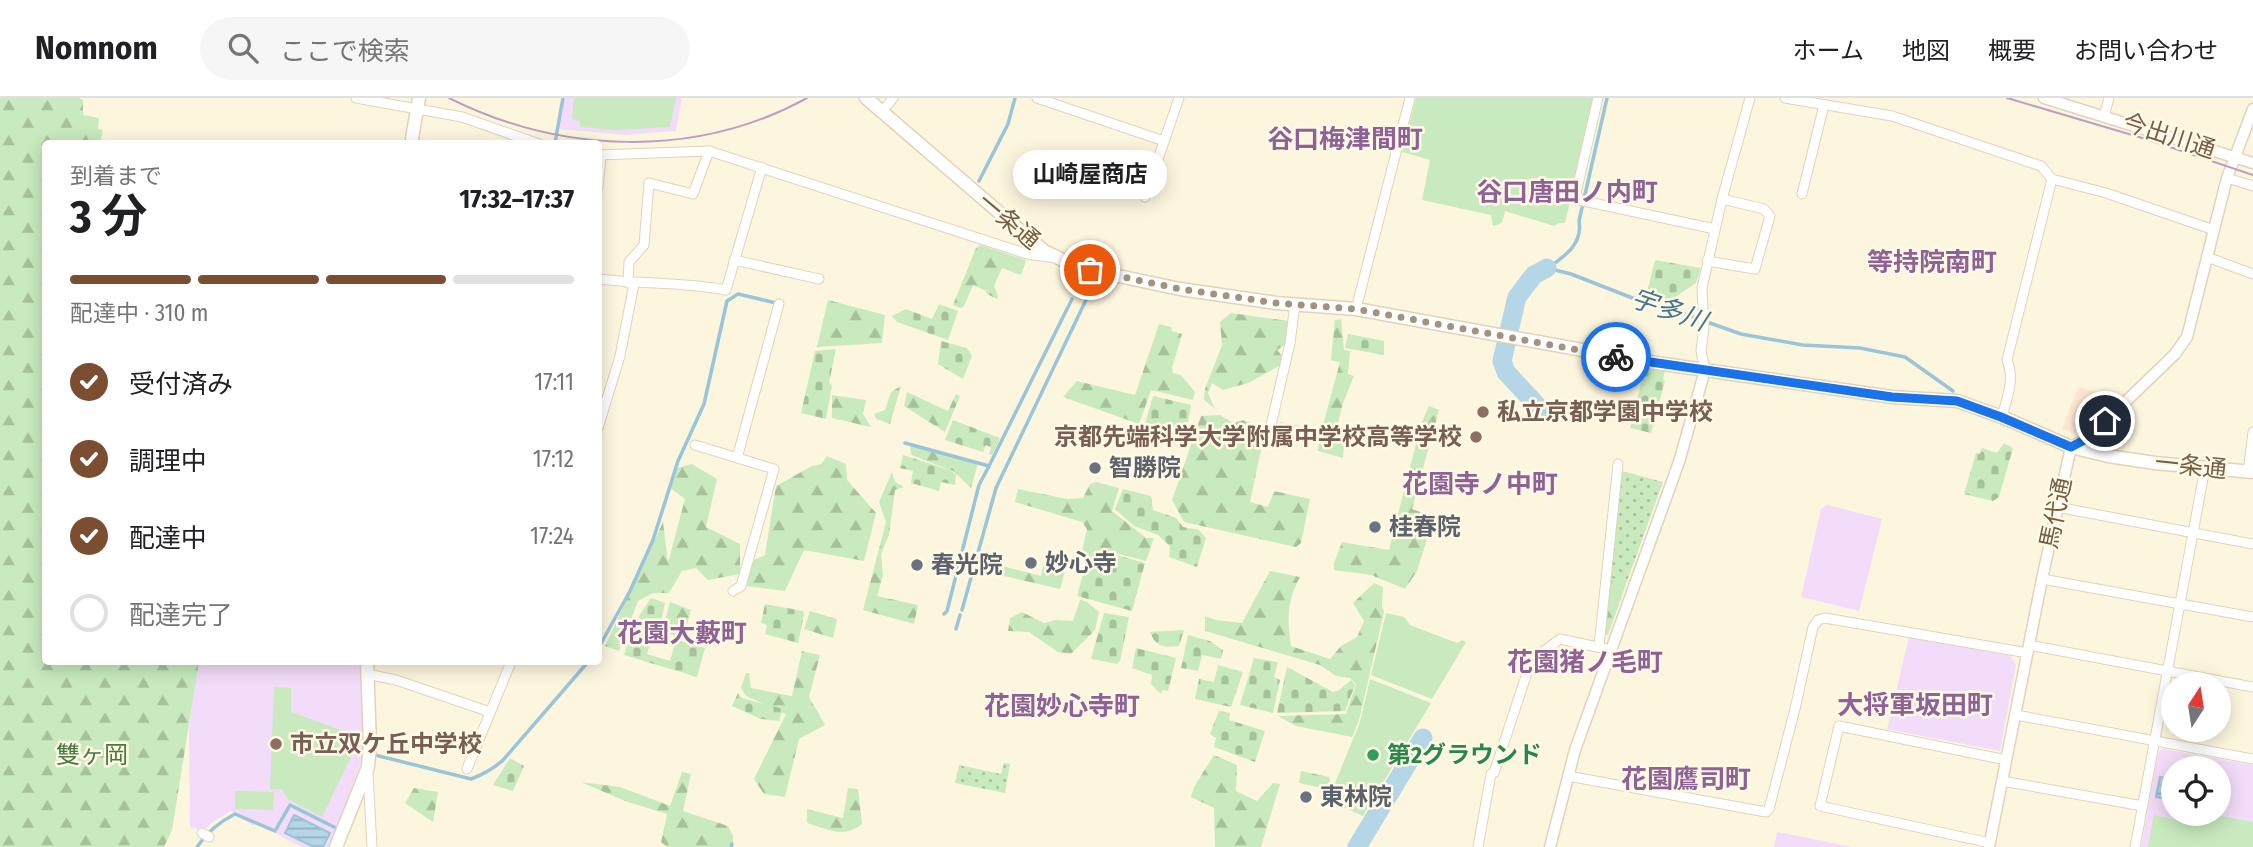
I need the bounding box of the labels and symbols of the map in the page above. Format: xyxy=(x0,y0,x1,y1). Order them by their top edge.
street label: 今出川通 xyxy=(2119,108,2219,164)
district label: 谷口梅津間町 xyxy=(1267,124,1423,155)
callout: 山崎屋商店 xyxy=(1013,151,1167,200)
district label: 谷口唐田ノ内町 xyxy=(1476,177,1658,208)
street label: 一条通 xyxy=(972,187,1046,255)
pin xyxy=(1060,240,1120,300)
district label: 等持院南町 xyxy=(1867,247,1997,278)
water label: 宇多川 xyxy=(1627,283,1714,338)
courier xyxy=(1581,322,1651,392)
pin xyxy=(2075,391,2135,451)
place label: 私立京都学園中学校 xyxy=(1497,398,1713,426)
marker: 私立京都学園中学校 xyxy=(1475,404,1491,420)
place label: 京都先端科学大学附属中学校高等学校 xyxy=(1054,423,1462,451)
marker: 京都先端科学大学附属中学校高等学校 xyxy=(1468,429,1484,445)
street label: 一条通 xyxy=(2154,448,2228,484)
place label: 智勝院 xyxy=(1109,454,1181,482)
marker: 智勝院 xyxy=(1087,460,1103,476)
district label: 花園寺ノ中町 xyxy=(1402,469,1558,500)
street label: 馬代通 xyxy=(2035,475,2077,551)
place label: 桂春院 xyxy=(1389,513,1461,541)
marker: 桂春院 xyxy=(1367,519,1383,535)
place label: 妙心寺 xyxy=(1045,549,1117,577)
place label: 春光院 xyxy=(931,551,1003,579)
marker: 妙心寺 xyxy=(1023,555,1039,571)
marker: 春光院 xyxy=(909,557,925,573)
district label: 花園大藪町 xyxy=(617,618,747,649)
district label: 花園猪ノ毛町 xyxy=(1507,647,1663,678)
north arrow xyxy=(2161,672,2231,742)
district label: 大将軍坂田町 xyxy=(1837,690,1993,721)
district label: 花園妙心寺町 xyxy=(984,691,1140,722)
place label: 市立双ケ丘中学校 xyxy=(290,730,482,758)
marker: 市立双ケ丘中学校 xyxy=(268,736,284,752)
park label: 雙ヶ岡 xyxy=(56,741,128,769)
place label: 第2グラウンド xyxy=(1387,741,1542,769)
marker: 第2グラウンド xyxy=(1365,747,1381,763)
district label: 花園鷹司町 xyxy=(1621,764,1751,795)
place label: 東林院 xyxy=(1320,783,1392,811)
marker: 東林院 xyxy=(1298,789,1314,805)

